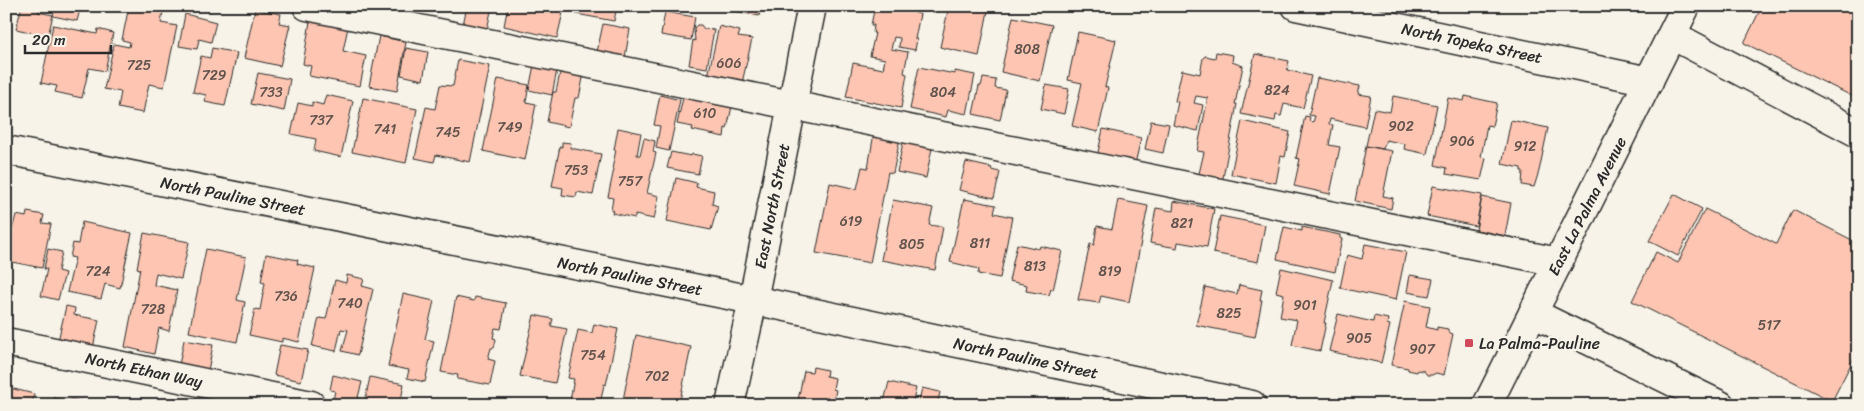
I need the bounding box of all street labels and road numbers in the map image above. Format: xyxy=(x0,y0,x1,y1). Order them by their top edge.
street label: North Topeka Street xyxy=(1399,14,1545,72)
street label: East La Palma Avenue xyxy=(1539,131,1635,281)
street label: East North Street xyxy=(746,141,798,271)
street label: North Pauline Street xyxy=(158,168,308,224)
street label: North Pauline Street xyxy=(555,248,705,304)
street label: North Pauline Street xyxy=(951,329,1101,387)
street label: North Ethan Way xyxy=(83,343,206,397)

